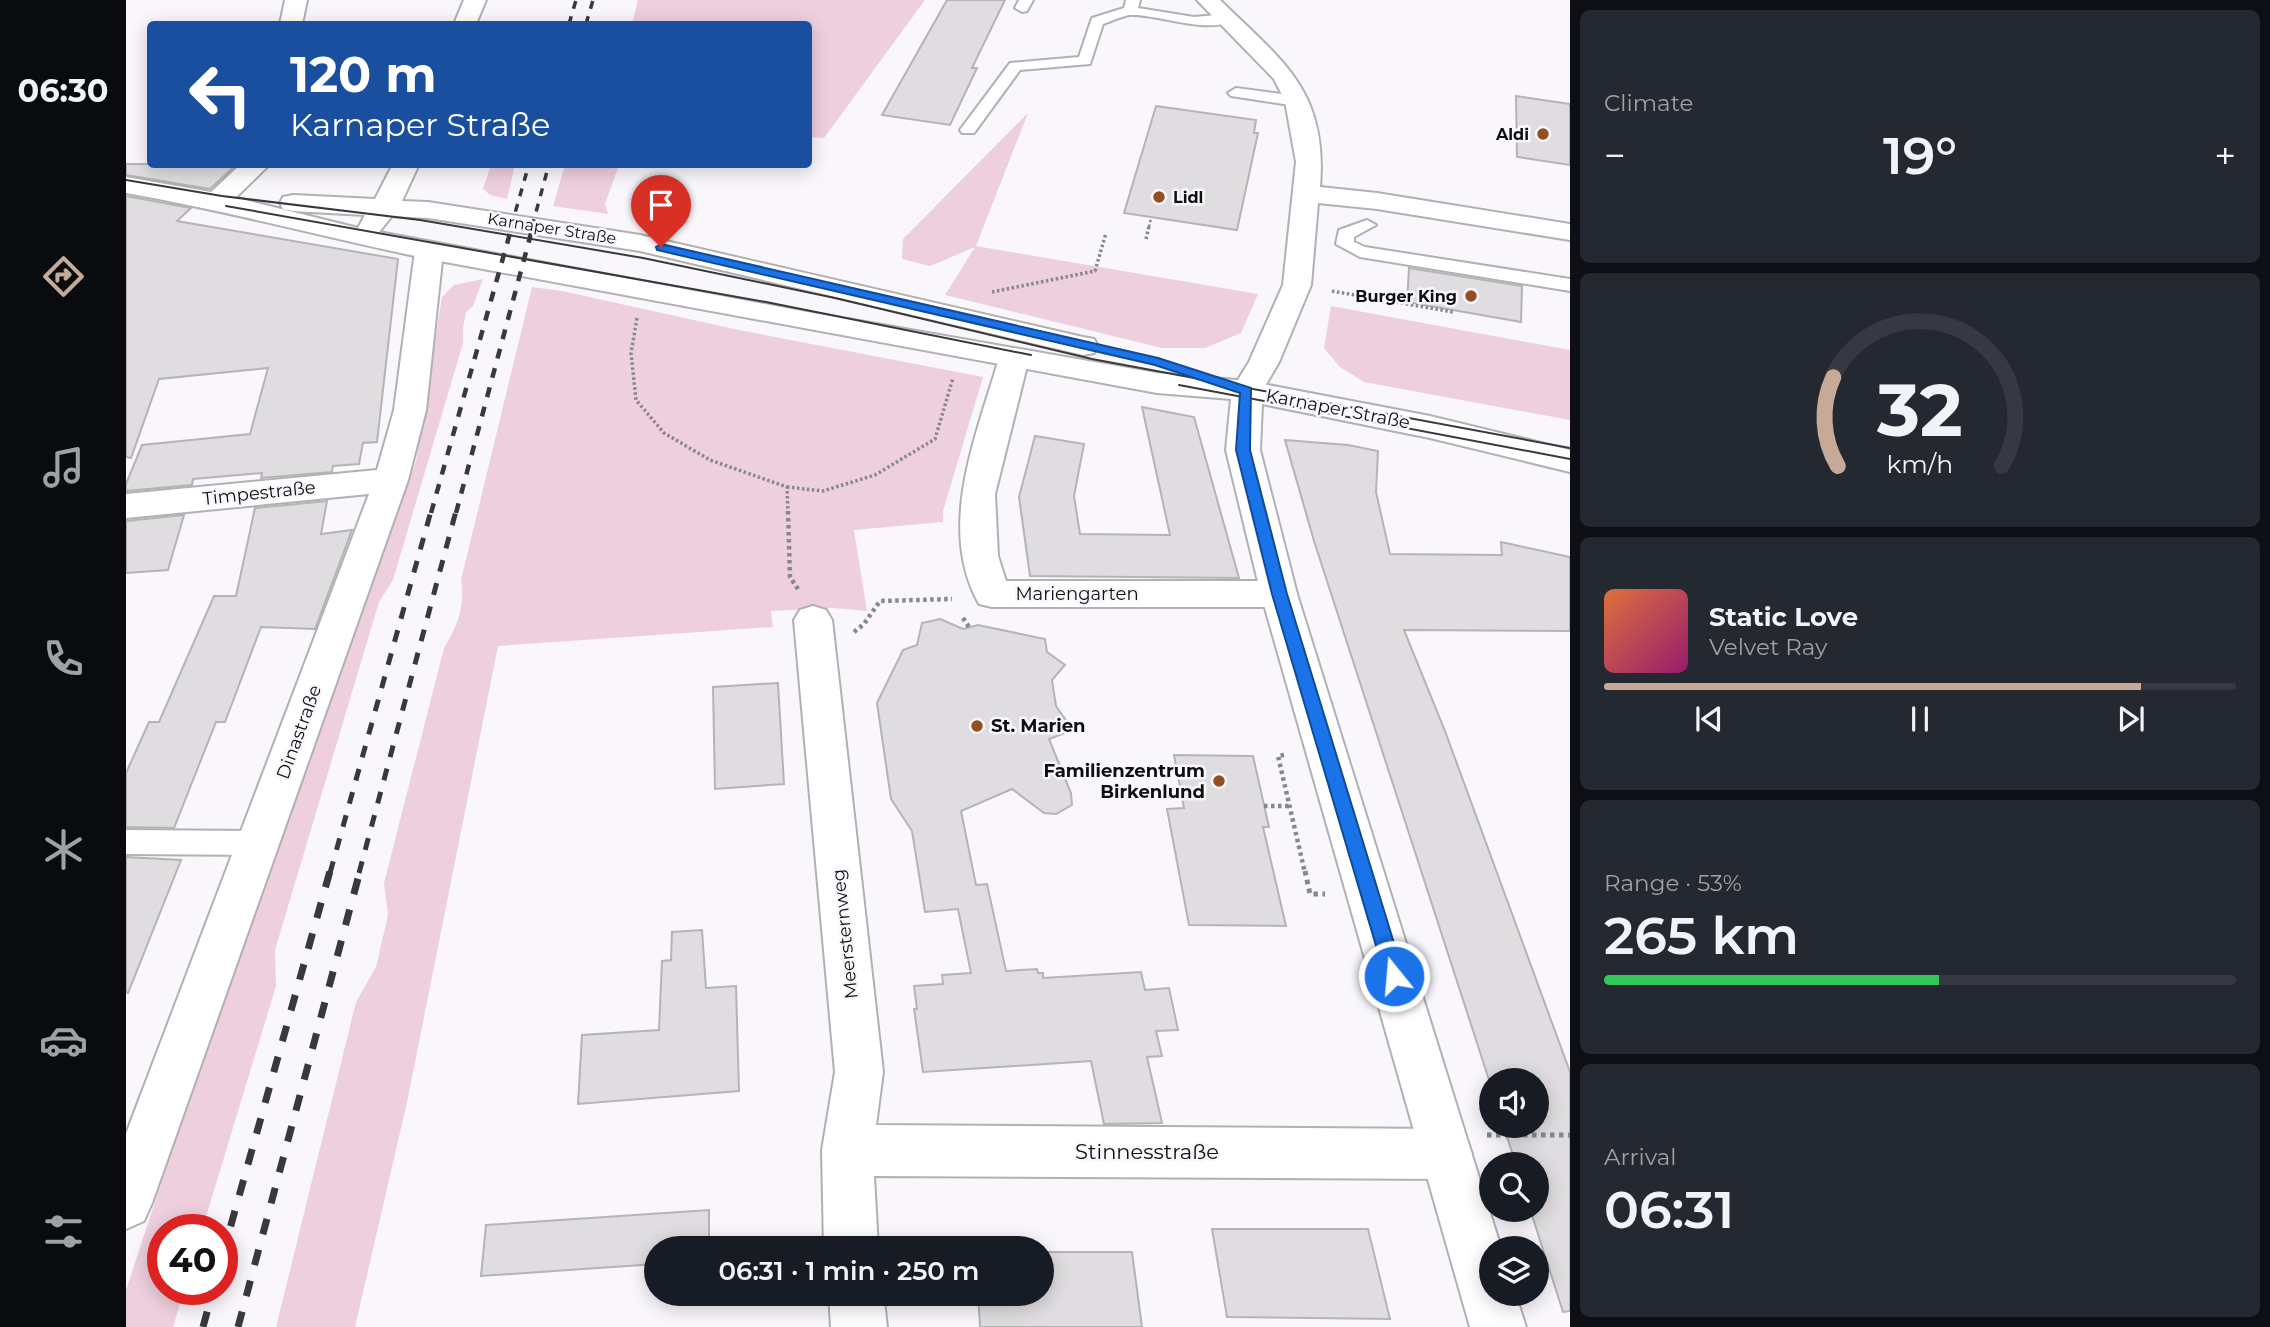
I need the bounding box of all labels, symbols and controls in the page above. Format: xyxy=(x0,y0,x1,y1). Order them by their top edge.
text: 120 m xyxy=(290,45,437,104)
icon: left xyxy=(175,49,266,140)
text: 06:30 xyxy=(17,71,109,110)
text: Climate xyxy=(1604,89,1693,117)
text: Karnaper Straße xyxy=(290,105,550,144)
text: 19° xyxy=(1883,124,1957,187)
place label: Aldi xyxy=(1495,125,1529,144)
marker: Aldi xyxy=(1535,126,1551,142)
text: − xyxy=(1604,132,1626,179)
text: + xyxy=(2214,132,2236,179)
pin xyxy=(631,175,691,247)
icon: arrive xyxy=(642,186,680,224)
place label: Lidl xyxy=(1173,188,1203,207)
marker: Lidl xyxy=(1151,189,1167,205)
street label: Karnaper Straße xyxy=(486,209,618,248)
icon: directions xyxy=(39,252,88,301)
place label: Burger King xyxy=(1355,287,1457,306)
marker: Burger King xyxy=(1463,288,1479,304)
text: 32 xyxy=(1876,367,1963,455)
street label: Karnaper Straße xyxy=(1264,384,1412,434)
icon: music xyxy=(39,443,88,492)
text: km/h xyxy=(1887,449,1953,479)
street label: Timpestraße xyxy=(201,476,317,510)
street label: Mariengarten xyxy=(1015,583,1139,605)
text: Static Love xyxy=(1709,601,1858,633)
text: Velvet Ray xyxy=(1709,633,1827,661)
icon: phone xyxy=(39,634,88,683)
street label: Dinastraße xyxy=(272,682,326,782)
icon: previous xyxy=(1690,700,1728,738)
icon: pause xyxy=(1901,700,1939,738)
icon: next xyxy=(2112,700,2150,738)
place label: St. Marien xyxy=(991,715,1086,737)
marker: St. Marien xyxy=(969,718,985,734)
place label: Familienzentrum Birkenlund xyxy=(1043,760,1205,803)
marker: Familienzentrum Birkenlund xyxy=(1211,773,1227,789)
icon: climate xyxy=(39,825,88,874)
street label: Meersternweg xyxy=(827,868,863,1000)
text: Range · 53% xyxy=(1604,869,1742,897)
text: 265 km xyxy=(1604,904,1799,967)
position arrow xyxy=(1357,939,1431,1013)
icon: car xyxy=(39,1016,88,1065)
map controls xyxy=(1479,1068,1549,1306)
button: sound xyxy=(1479,1068,1549,1138)
street label: Stinnesstraße xyxy=(1075,1139,1219,1164)
text: Arrival xyxy=(1604,1143,1677,1171)
button: search xyxy=(1479,1152,1549,1222)
text: 06:31 xyxy=(1604,1178,1734,1241)
icon: filters xyxy=(39,1207,88,1256)
speed limit sign: 40 xyxy=(147,1214,238,1305)
button: layers xyxy=(1479,1236,1549,1306)
text: 06:31 · 1 min · 250 m xyxy=(719,1255,979,1287)

